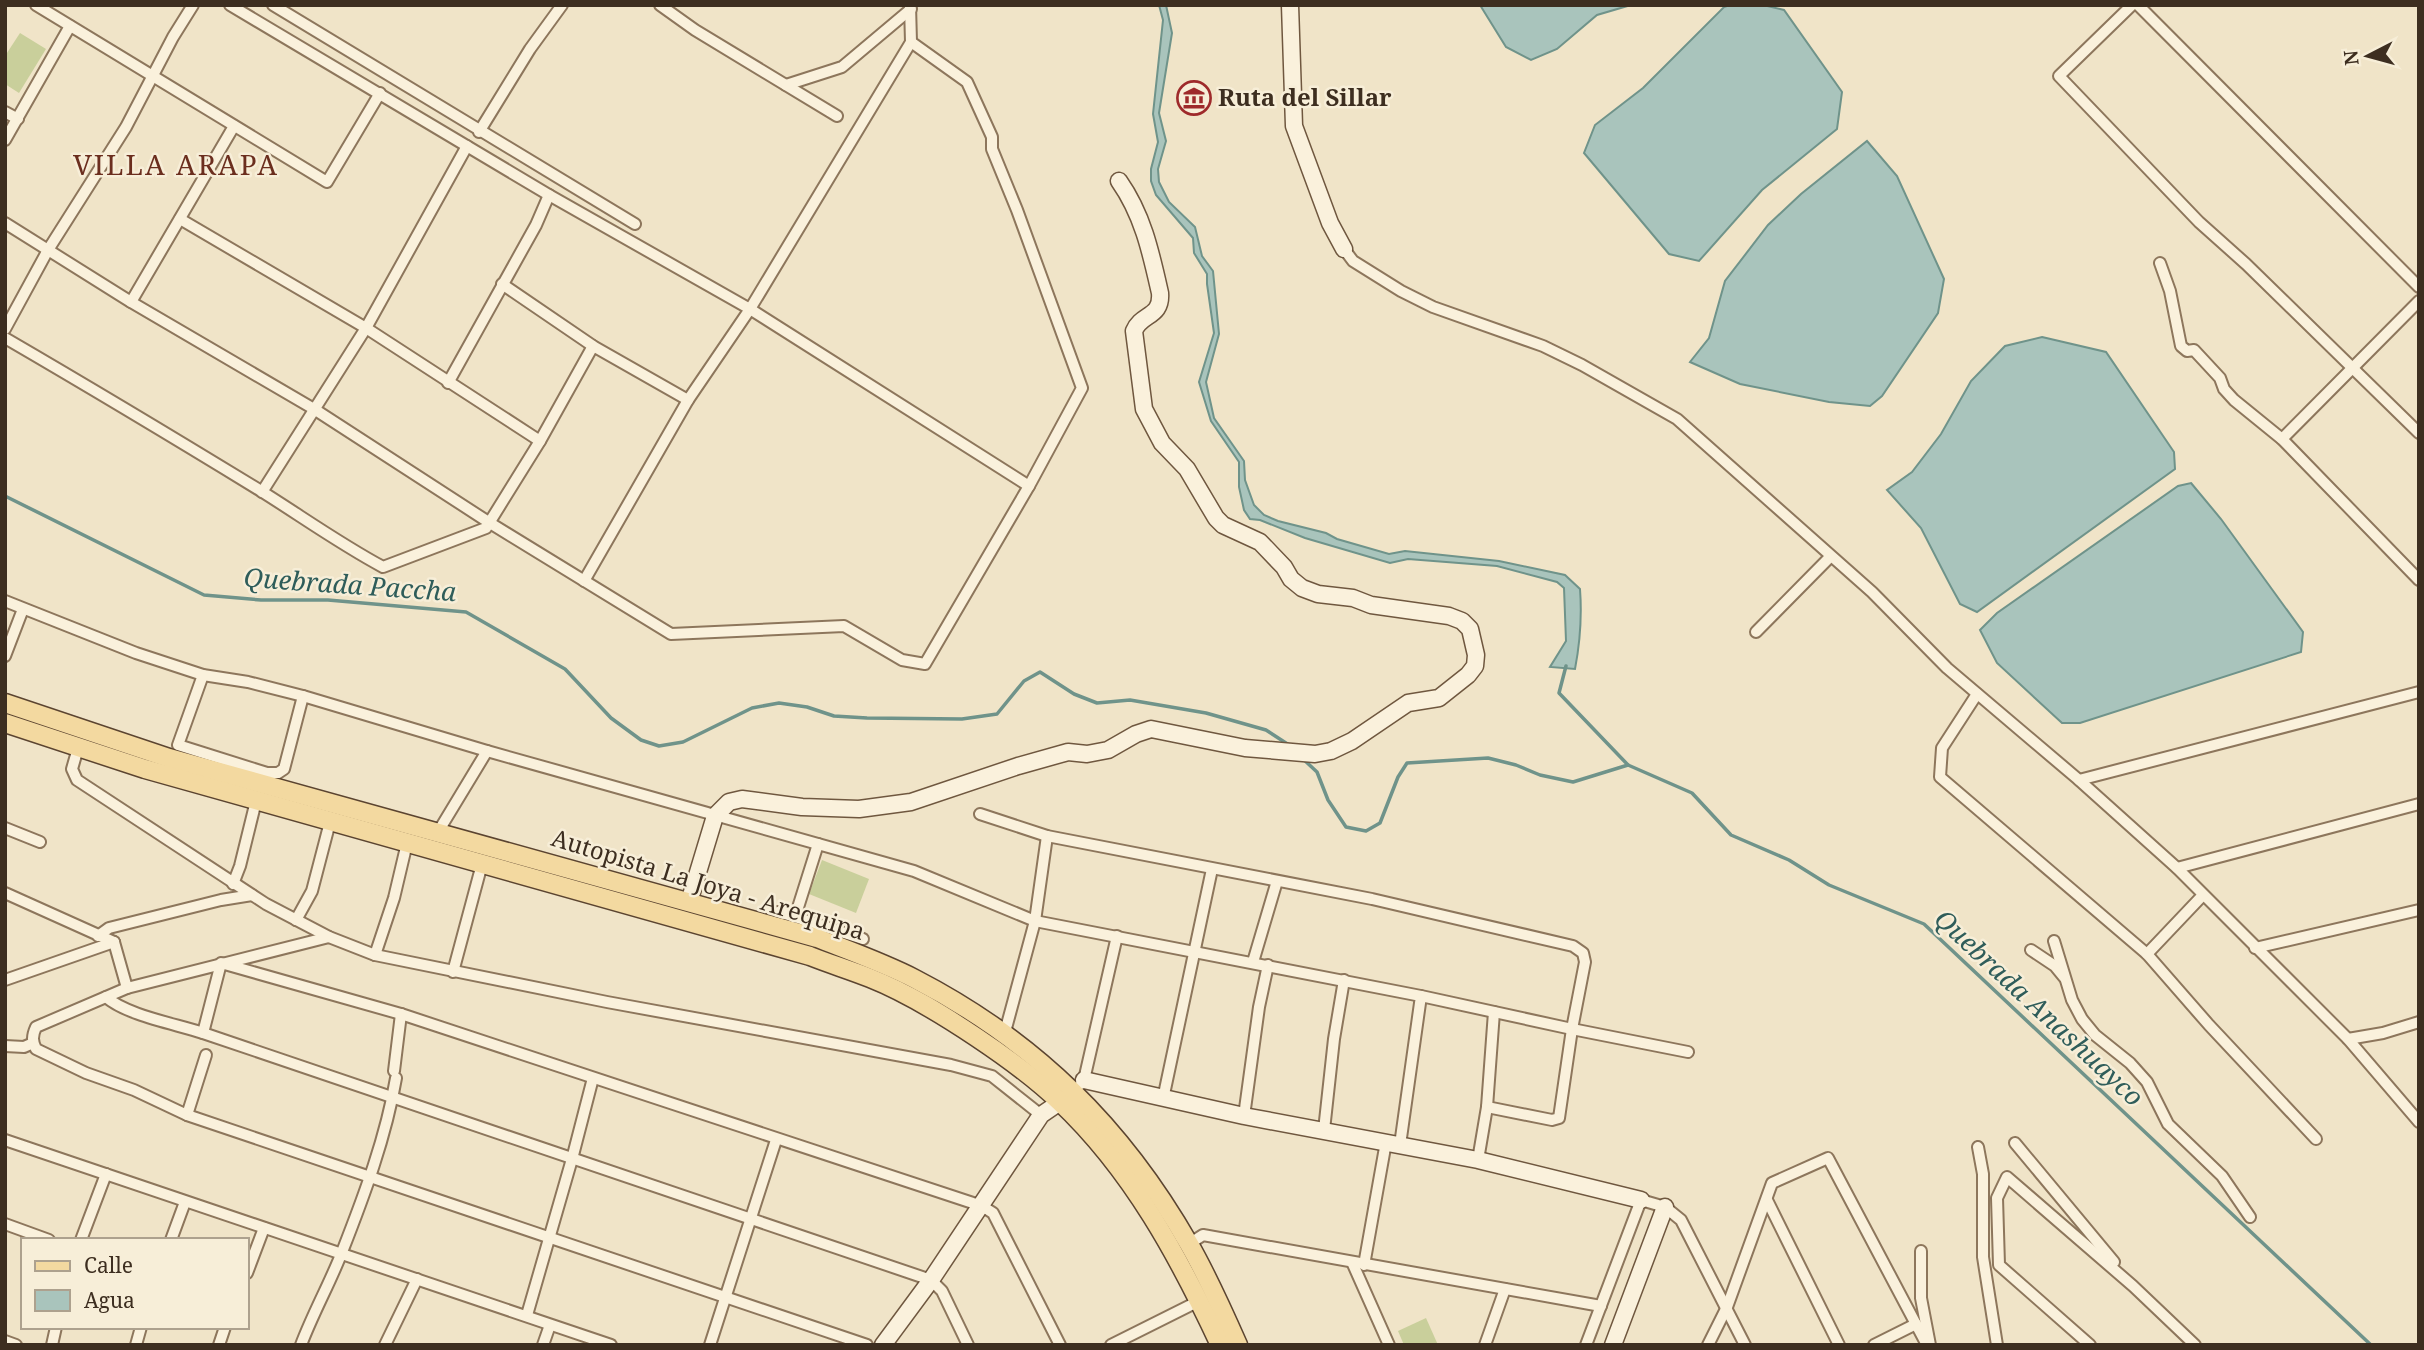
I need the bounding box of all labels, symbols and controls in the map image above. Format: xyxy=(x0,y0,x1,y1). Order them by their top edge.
north arrow xyxy=(2333,21,2403,91)
text: N xyxy=(2337,49,2365,67)
museum icon: Ruta del Sillar xyxy=(1175,79,1213,117)
place label: Ruta del Sillar xyxy=(1218,80,1392,113)
district label: VILLA ARAPA xyxy=(73,145,279,183)
water label: Quebrada Paccha xyxy=(243,559,458,609)
street label: Autopista La Joya - Arequipa xyxy=(548,820,869,947)
water label: Quebrada Anashuayco xyxy=(1927,901,2152,1114)
legend xyxy=(21,1238,248,1329)
text: Calle xyxy=(84,1251,133,1279)
text: Agua xyxy=(84,1286,135,1314)

